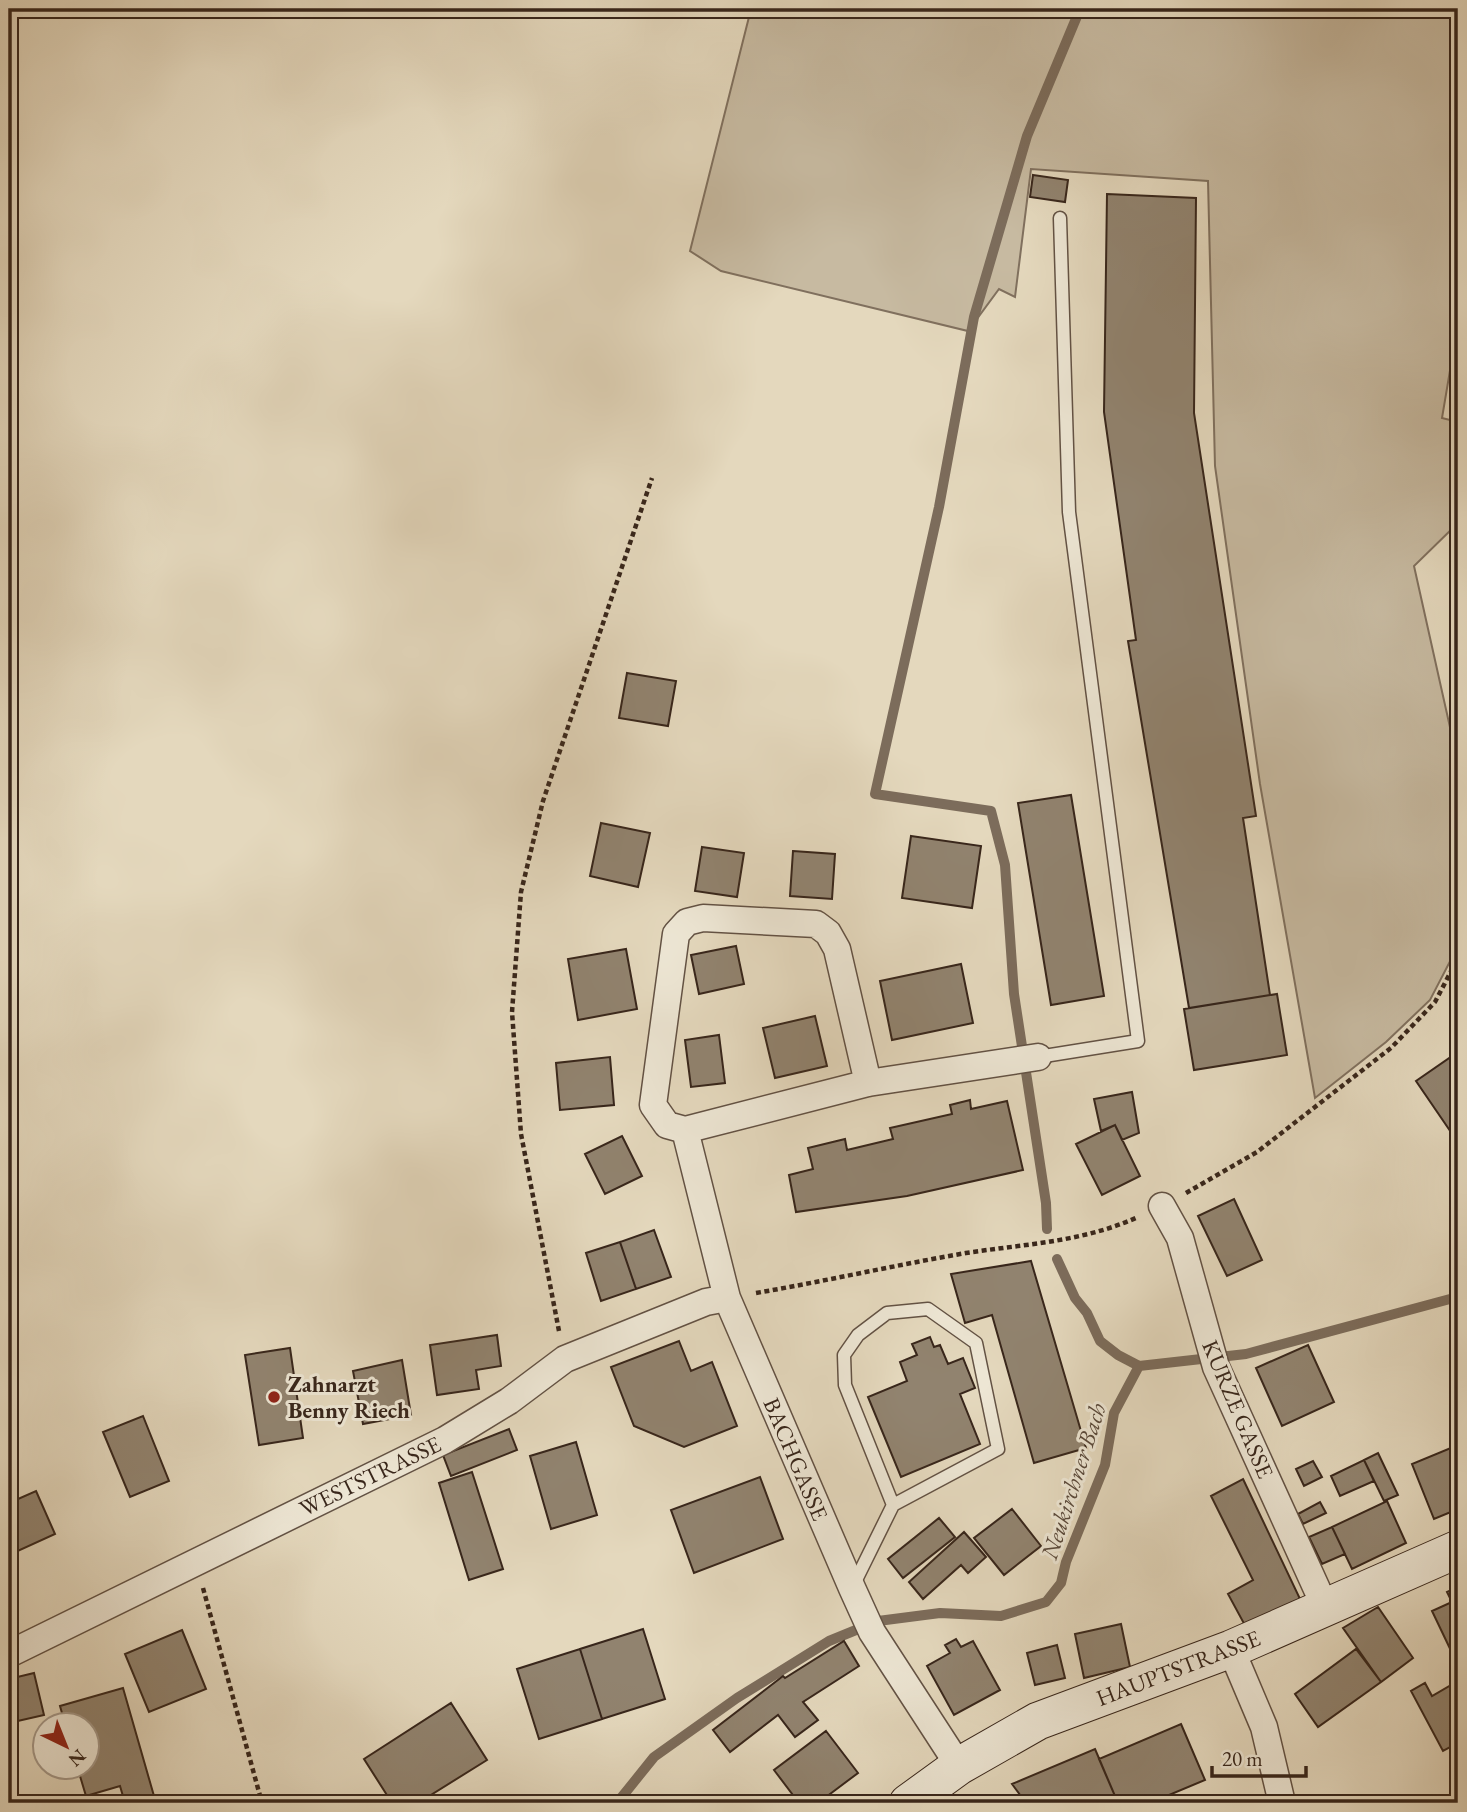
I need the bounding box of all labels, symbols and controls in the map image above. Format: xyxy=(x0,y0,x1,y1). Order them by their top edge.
street label: KURZE GASSE xyxy=(1195,1335,1281,1483)
place label: Zahnarzt Benny Riech xyxy=(288,1369,410,1425)
marker: Zahnarzt Benny Riech xyxy=(266,1389,282,1405)
street label: BACHGASSE xyxy=(757,1393,835,1525)
water label: Neukirchner Bach xyxy=(1033,1399,1113,1564)
street label: WESTSTRASSE xyxy=(294,1429,446,1523)
street label: HAUPTSTRASSE xyxy=(1092,1623,1264,1713)
north arrow xyxy=(32,1710,102,1780)
scale bar xyxy=(1212,1735,1306,1779)
text: N xyxy=(63,1744,91,1773)
text: 20 m xyxy=(1222,1745,1263,1772)

